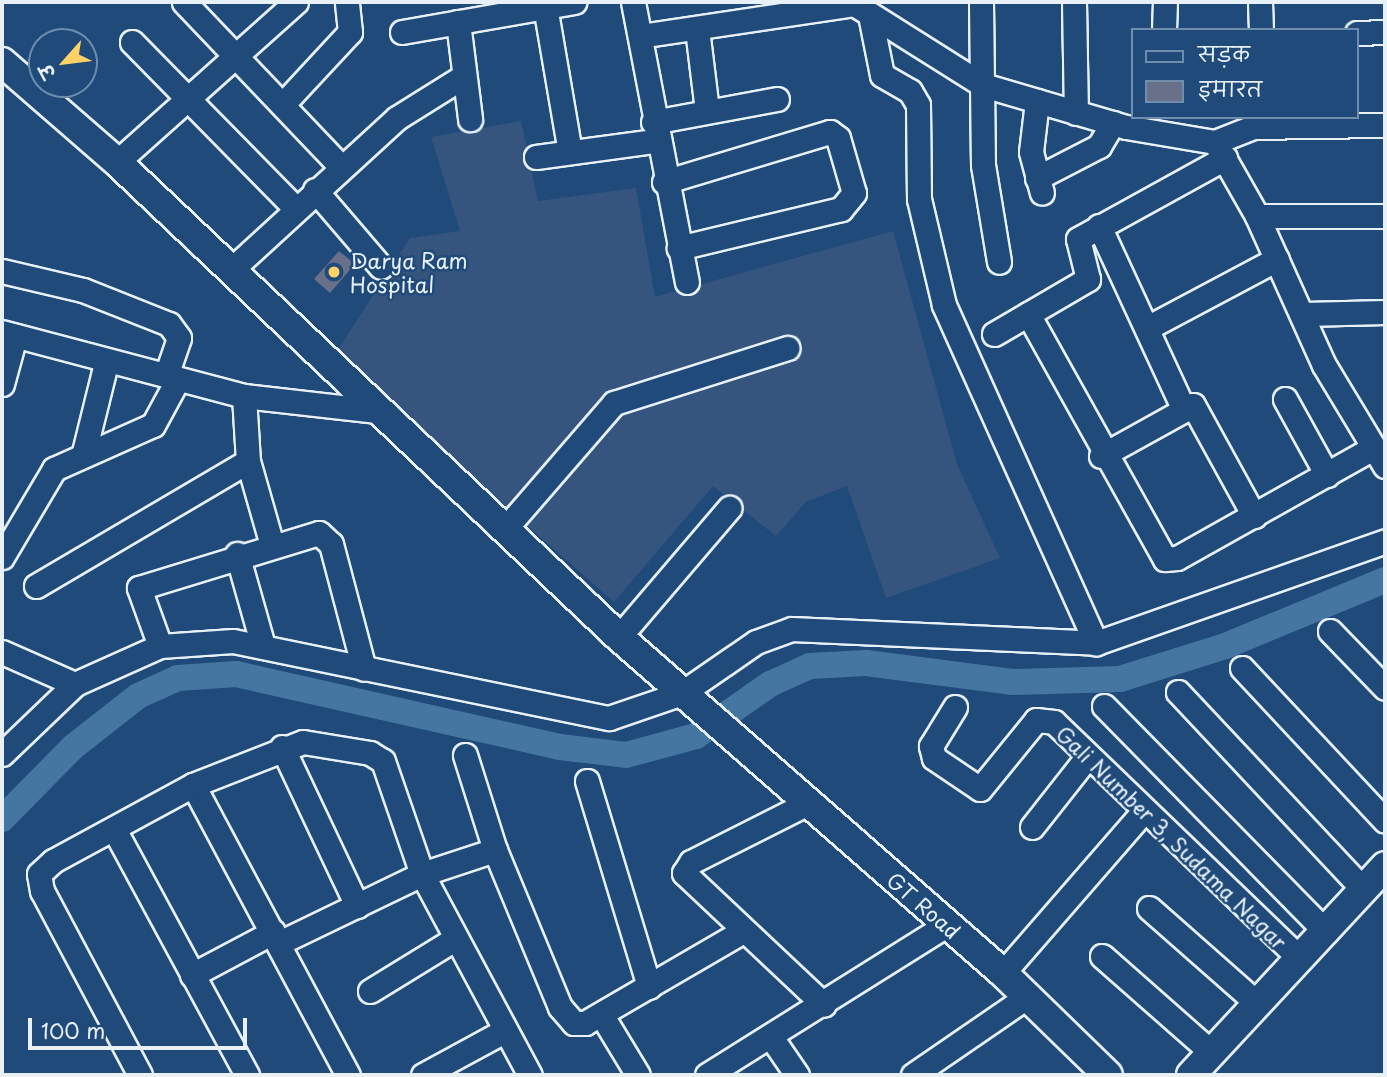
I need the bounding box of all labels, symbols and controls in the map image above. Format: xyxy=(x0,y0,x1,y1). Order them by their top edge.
north arrow xyxy=(28,28,98,98)
legend xyxy=(1132,28,1359,119)
text: सड़क xyxy=(1198,37,1250,69)
text: उ xyxy=(31,60,62,84)
text: इमारत xyxy=(1198,72,1262,104)
place label: Darya Ram Hospital xyxy=(350,247,470,297)
marker: Darya Ram Hospital xyxy=(324,262,344,282)
street label: Gali Number 3, Sudama Nagar xyxy=(1050,718,1294,956)
street label: GT Road xyxy=(882,866,966,944)
scale bar xyxy=(32,1004,250,1048)
text: 100 m xyxy=(41,1014,105,1046)

